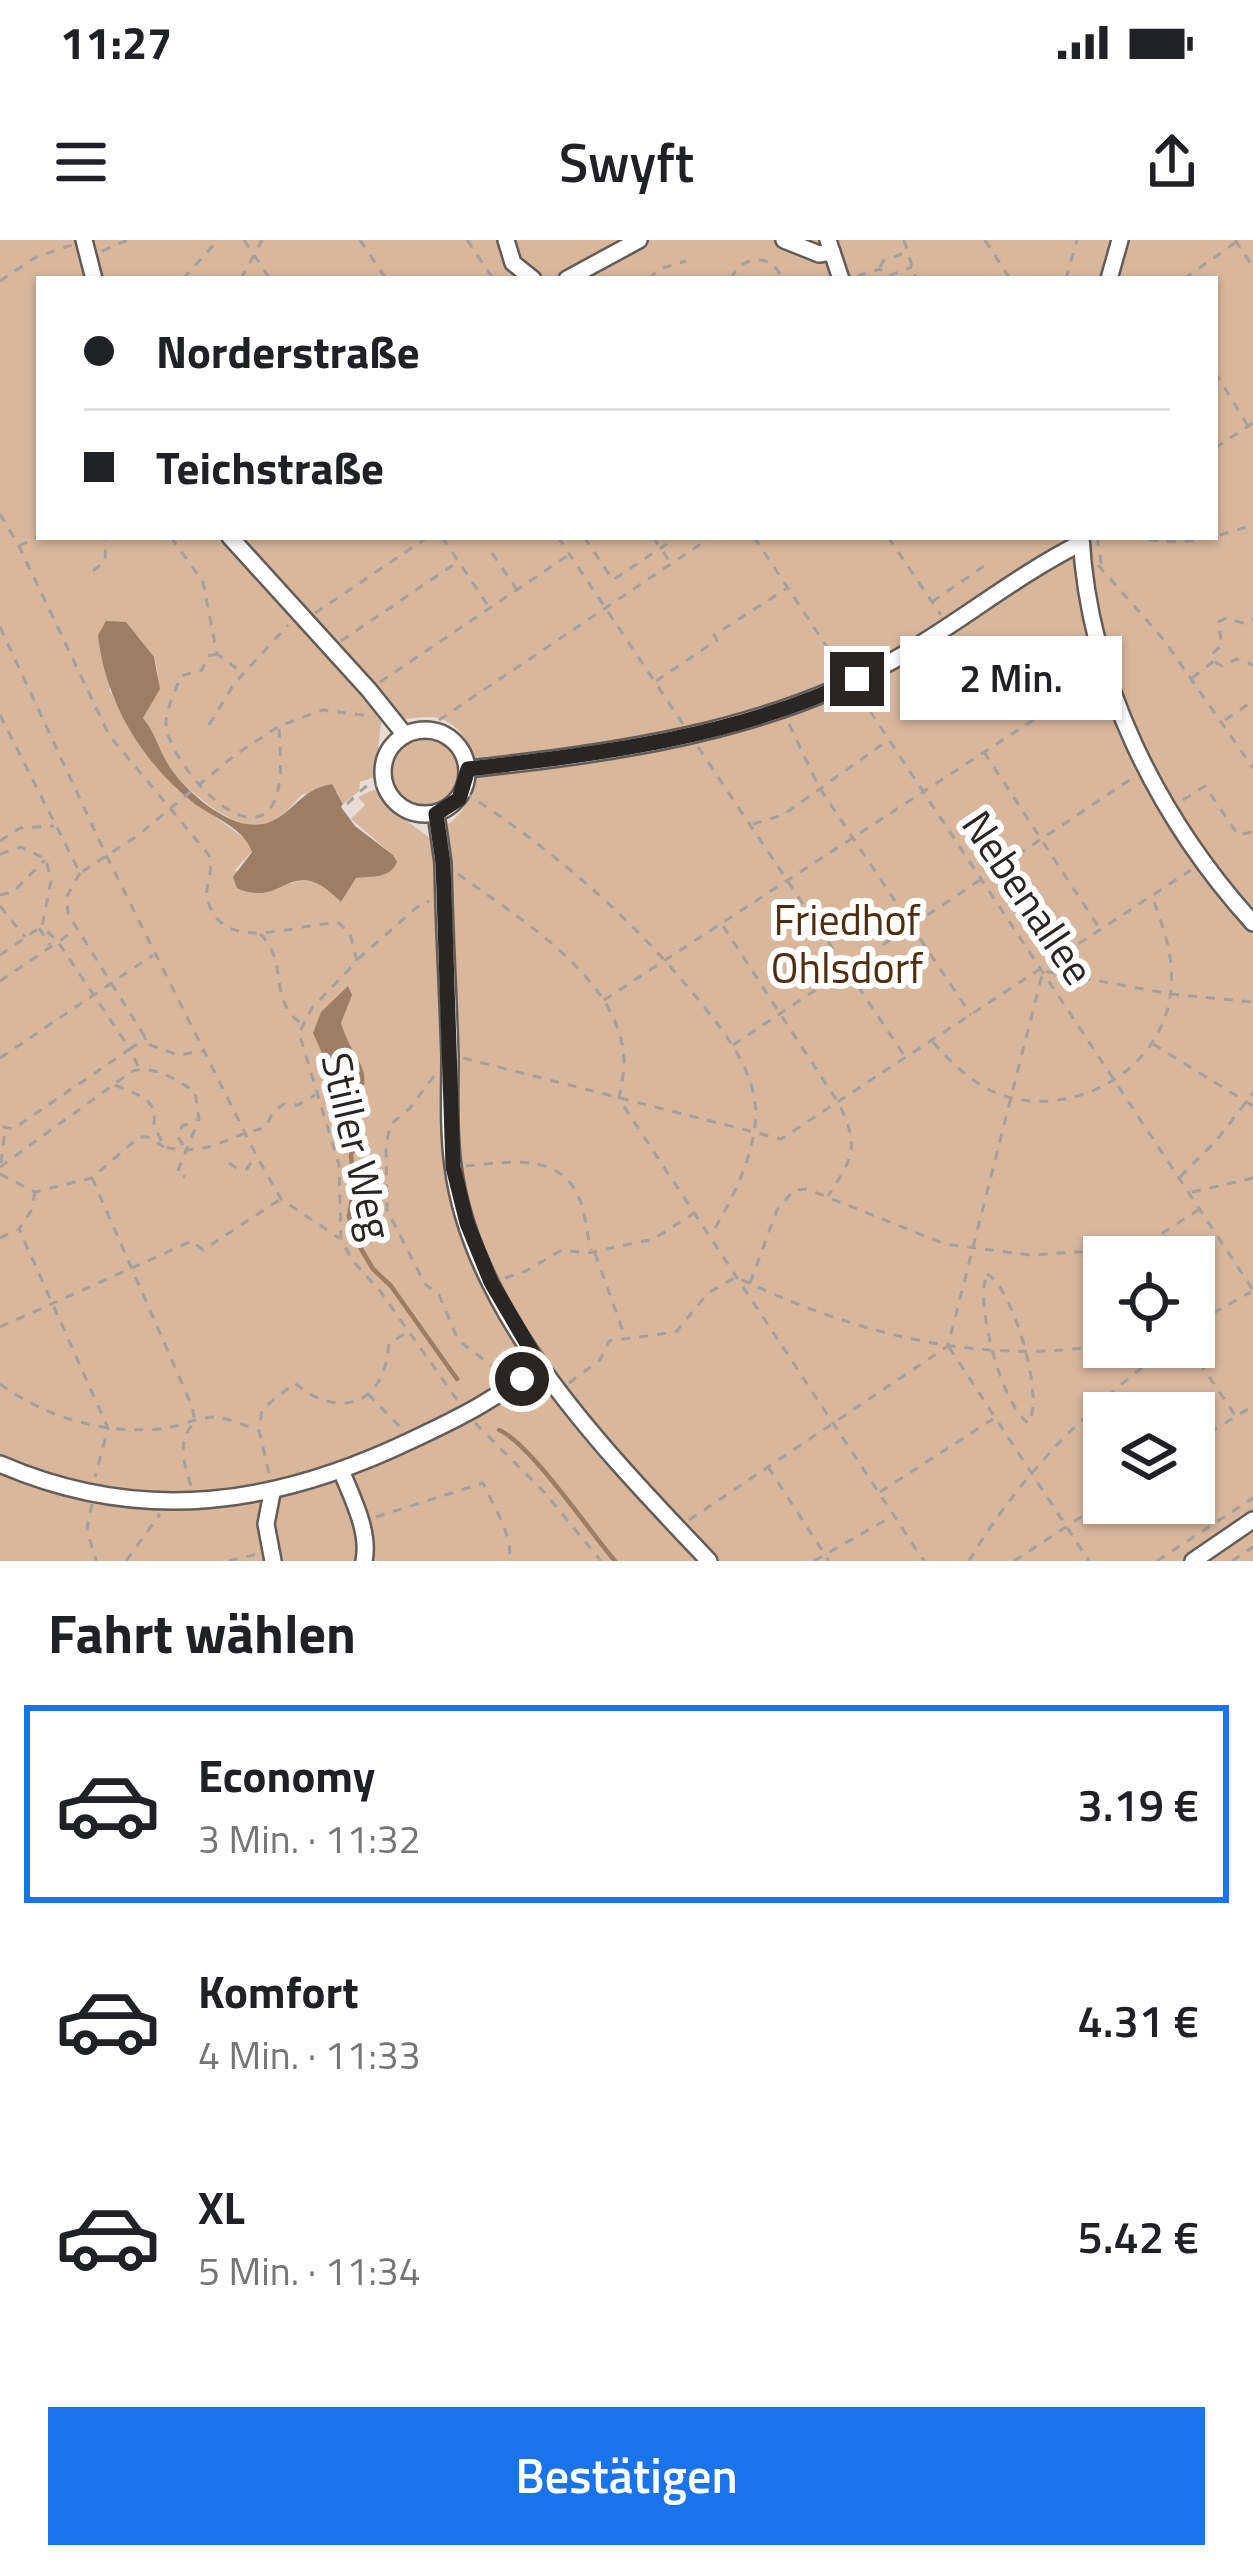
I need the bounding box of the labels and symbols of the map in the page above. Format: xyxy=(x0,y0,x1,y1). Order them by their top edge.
callout: 2 Min. xyxy=(899,637,1121,721)
route end xyxy=(830,652,884,706)
street label: Nebenallee xyxy=(947,797,1111,997)
park label: Friedhof Ohlsdorf xyxy=(771,887,923,999)
street label: Stiller Weg xyxy=(305,1046,411,1246)
route start xyxy=(495,1352,549,1406)

